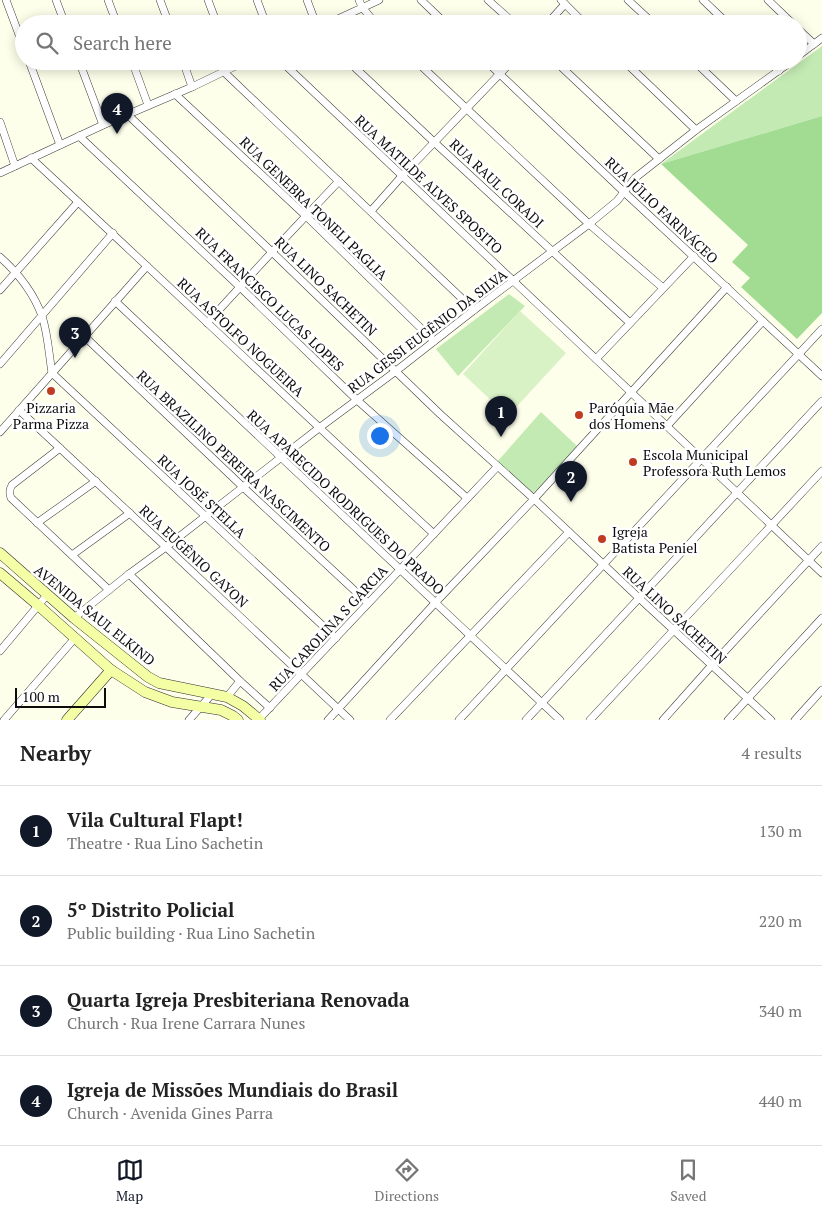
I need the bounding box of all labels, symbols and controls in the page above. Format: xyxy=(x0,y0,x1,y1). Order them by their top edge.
search box xyxy=(15,15,807,70)
icon: search xyxy=(33,29,61,57)
text: Search here xyxy=(73,30,172,55)
pin: 4 xyxy=(101,93,133,134)
street label: RUA MATILDE ALVES SPOSITO xyxy=(351,110,507,258)
street label: RUA GENEBRA TONELI PAGLIA xyxy=(236,132,392,284)
street label: RUA RAUL CORADI xyxy=(446,134,548,232)
street label: RUA JÚLIO FARINÁCEO xyxy=(601,153,723,267)
street label: RUA FRANCISCO LUCAS LOPES xyxy=(192,223,348,375)
street label: RUA LINO SACHETIN xyxy=(271,232,381,340)
street label: RUA GESSI EUGÊNIO DA SILVA xyxy=(344,265,511,397)
street label: RUA ASTOLFO NOGUEIRA xyxy=(174,273,309,401)
pin: 3 xyxy=(59,317,91,358)
street label: RUA BRAZILINO PEREIRA NASCIMENTO xyxy=(133,366,335,556)
marker: Pizzaria Parma Pizza xyxy=(45,385,57,397)
pin: 1 xyxy=(485,396,517,437)
place label: Pizzaria Parma Pizza xyxy=(13,398,89,433)
place label: Paróquia Mãe dos Homens xyxy=(589,398,674,433)
street label: RUA APARECIDO RODRIGUES DO PRADO xyxy=(243,405,449,599)
marker: Paróquia Mãe dos Homens xyxy=(573,409,585,421)
your location xyxy=(367,423,393,449)
place label: Escola Municipal Professora Ruth Lemos xyxy=(643,445,786,480)
street label: RUA JOSÉ STELLA xyxy=(154,450,251,542)
marker: Escola Municipal Professora Ruth Lemos xyxy=(627,456,639,468)
pin: 2 xyxy=(555,461,587,502)
street label: RUA EUGÊNIO GAYON xyxy=(135,501,253,611)
place label: Igreja Batista Peniel xyxy=(612,522,698,557)
marker: Igreja Batista Peniel xyxy=(596,533,608,545)
street label: AVENIDA SAUL ELKIND xyxy=(31,560,159,670)
street label: RUA CAROLINA S GARCIA xyxy=(265,561,392,695)
street label: RUA LINO SACHETIN xyxy=(619,562,731,668)
scale bar xyxy=(15,685,106,708)
text: 100 m xyxy=(22,687,60,706)
text: Nearby xyxy=(20,739,91,767)
text: 4 results xyxy=(742,742,802,764)
text: Vila Cultural Flapt! xyxy=(67,807,243,832)
text: 1 xyxy=(31,820,41,842)
text: 130 m xyxy=(759,820,802,842)
text: Theatre · Rua Lino Sachetin xyxy=(67,832,263,854)
text: 5º Distrito Policial xyxy=(67,897,234,922)
text: 2 xyxy=(31,910,41,932)
text: 220 m xyxy=(759,910,802,932)
text: Public building · Rua Lino Sachetin xyxy=(67,922,315,944)
text: Quarta Igreja Presbiteriana Renovada xyxy=(67,987,410,1012)
text: 3 xyxy=(31,1000,41,1022)
text: 340 m xyxy=(759,1000,802,1022)
text: Church · Rua Irene Carrara Nunes xyxy=(67,1012,305,1034)
text: Igreja de Missões Mundiais do Brasil xyxy=(67,1077,398,1102)
text: 4 xyxy=(31,1090,41,1112)
text: 440 m xyxy=(759,1090,802,1112)
text: Church · Avenida Gines Parra xyxy=(67,1102,273,1124)
tab: Map xyxy=(116,1156,144,1205)
tab: Directions xyxy=(375,1156,439,1205)
tab: Saved xyxy=(670,1156,706,1205)

